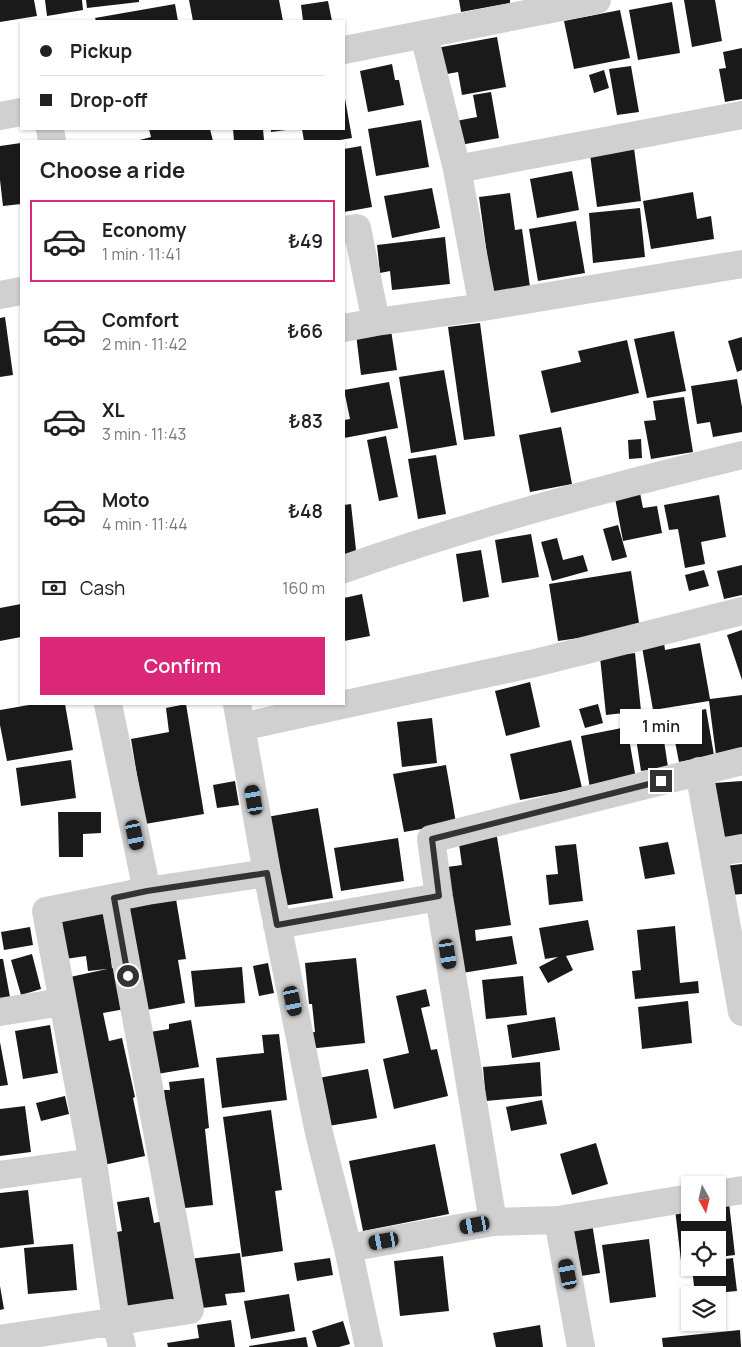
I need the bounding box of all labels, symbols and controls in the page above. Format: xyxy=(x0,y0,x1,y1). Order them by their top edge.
text: Pickup xyxy=(70,38,132,64)
text: Drop-off xyxy=(70,87,147,113)
text: Choose a ride xyxy=(40,155,185,185)
text: Economy xyxy=(102,217,186,243)
icon: car xyxy=(42,219,87,264)
text: ₺49 xyxy=(288,228,323,254)
text: 1 min · 11:41 xyxy=(102,243,181,265)
text: Comfort xyxy=(102,307,179,333)
icon: car xyxy=(42,309,87,354)
text: ₺66 xyxy=(287,318,323,344)
text: 2 min · 11:42 xyxy=(102,333,187,355)
text: XL xyxy=(102,397,125,423)
icon: car xyxy=(42,399,87,444)
text: ₺83 xyxy=(288,408,323,434)
text: 3 min · 11:43 xyxy=(102,423,186,445)
text: Moto xyxy=(102,487,149,513)
icon: car xyxy=(42,489,87,534)
text: ₺48 xyxy=(288,498,323,524)
text: 4 min · 11:44 xyxy=(102,513,188,535)
icon: cash xyxy=(40,574,68,602)
text: Cash xyxy=(80,575,125,601)
text: 160 m xyxy=(282,577,325,599)
button: Confirm xyxy=(40,637,325,695)
callout: 1 min xyxy=(620,708,702,744)
text: 1 min xyxy=(642,715,680,737)
route end xyxy=(650,770,672,792)
car xyxy=(244,784,263,816)
car xyxy=(124,819,145,851)
car xyxy=(438,938,457,970)
route start xyxy=(117,965,139,987)
car xyxy=(282,985,303,1017)
north arrow xyxy=(681,1176,726,1221)
map controls xyxy=(681,1176,726,1331)
car xyxy=(458,1215,491,1235)
car xyxy=(367,1231,400,1251)
button: locate xyxy=(681,1231,726,1276)
car xyxy=(557,1258,578,1290)
button: layers xyxy=(681,1286,726,1331)

